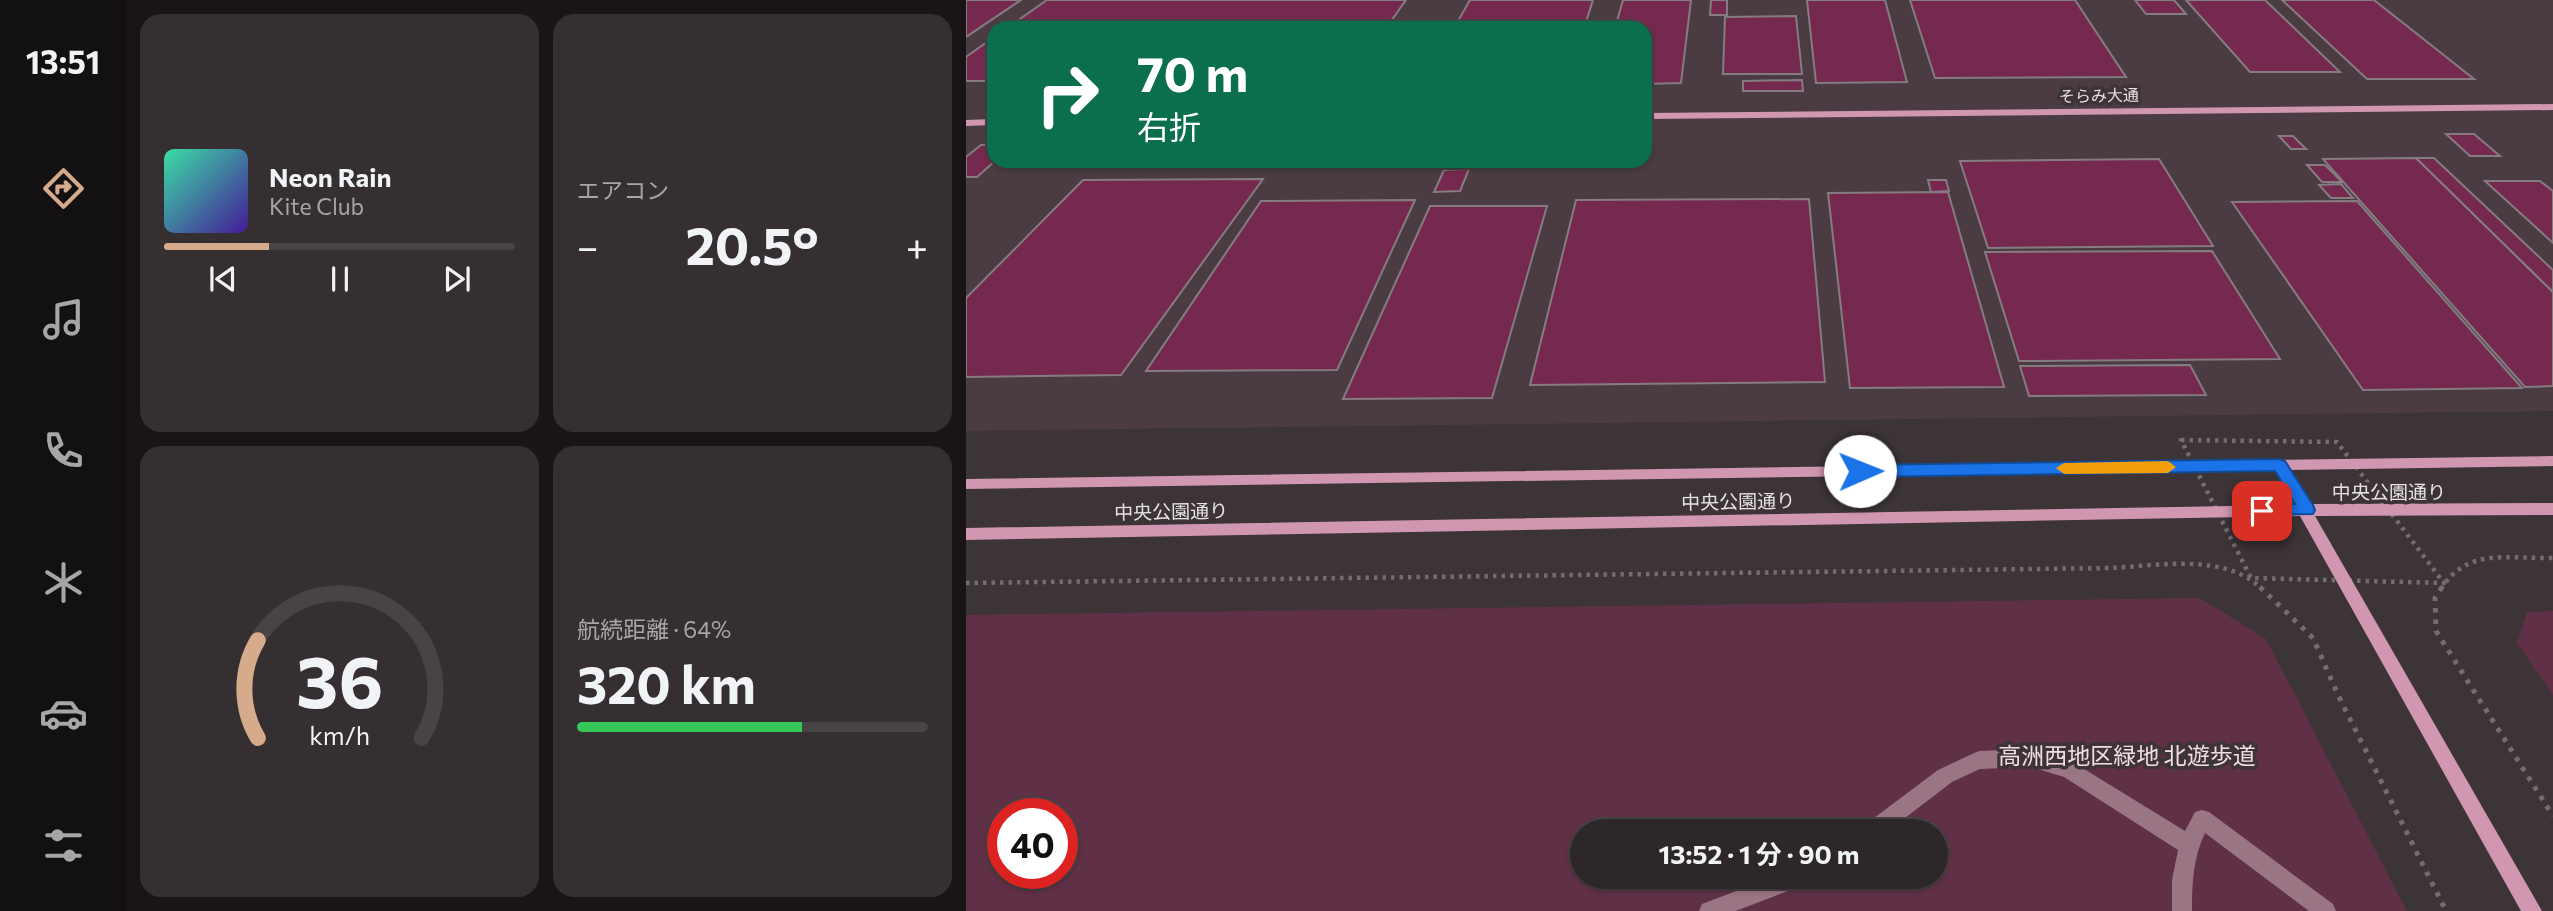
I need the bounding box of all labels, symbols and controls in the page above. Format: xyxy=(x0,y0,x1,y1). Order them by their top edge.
text: 13:51 xyxy=(26,41,100,81)
text: 70 m xyxy=(1137,42,1248,102)
icon: right xyxy=(1022,49,1113,140)
street label: そらみ大通 xyxy=(2059,85,2139,105)
text: 右折 xyxy=(1137,106,1201,146)
text: Neon Rain xyxy=(269,161,392,192)
icon: directions xyxy=(39,164,88,213)
text: エアコン xyxy=(577,176,669,204)
text: Kite Club xyxy=(269,192,364,220)
text: 20.5° xyxy=(685,212,819,276)
text: − xyxy=(577,222,599,269)
text: + xyxy=(906,222,928,269)
icon: previous xyxy=(204,260,242,298)
icon: pause xyxy=(321,260,359,298)
icon: next xyxy=(438,260,476,298)
icon: music xyxy=(39,295,88,344)
icon: phone xyxy=(39,426,88,475)
position arrow xyxy=(1823,434,1897,508)
street label: 中央公園通り xyxy=(2332,480,2446,503)
pin xyxy=(2232,481,2292,541)
street label: 中央公園通り xyxy=(1681,489,1795,513)
icon: arrive xyxy=(2243,492,2281,530)
street label: 中央公園通り xyxy=(1114,499,1228,523)
icon: climate xyxy=(39,558,88,607)
text: 航続距離 · 64% xyxy=(577,615,731,643)
text: 36 xyxy=(296,634,383,723)
text: 320 km xyxy=(577,651,756,715)
icon: car xyxy=(39,689,88,738)
text: km/h xyxy=(309,719,370,749)
park label: 高洲西地区緑地 北遊歩道 xyxy=(1998,741,2256,769)
speed limit sign: 40 xyxy=(987,798,1078,889)
icon: filters xyxy=(39,821,88,870)
text: 13:52 · 1 分 · 90 m xyxy=(1658,838,1860,869)

